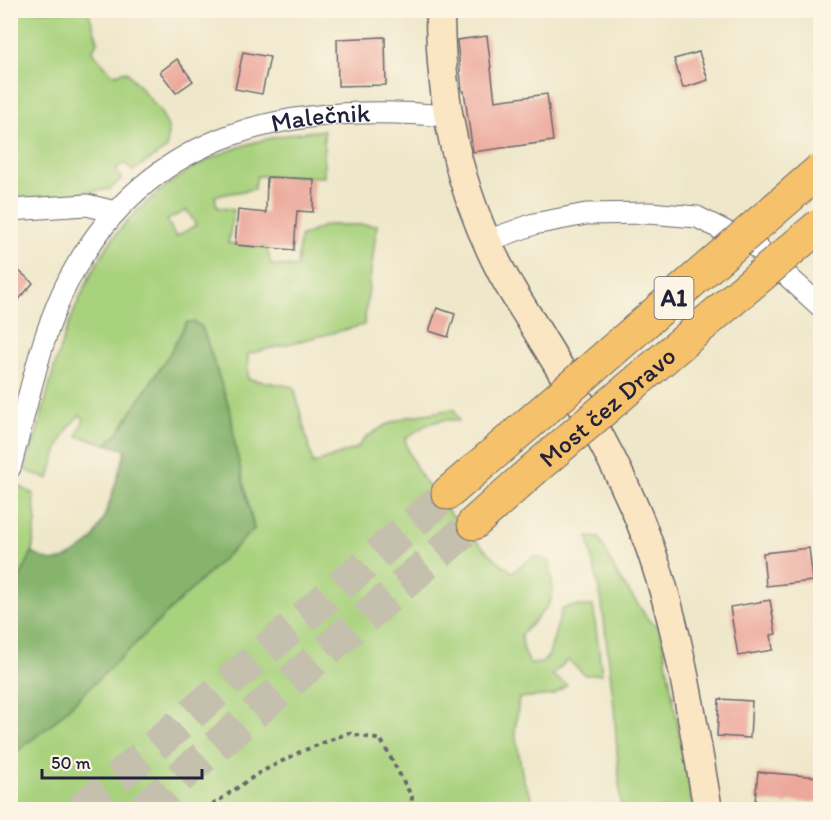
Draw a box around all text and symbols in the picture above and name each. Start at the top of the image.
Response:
street label: Malečnik [268,97,371,139]
road number: A1 [654,277,694,319]
street label: Most čez Dravo [532,339,682,474]
scale bar [42,742,202,780]
text: 50 m [51,752,91,774]

